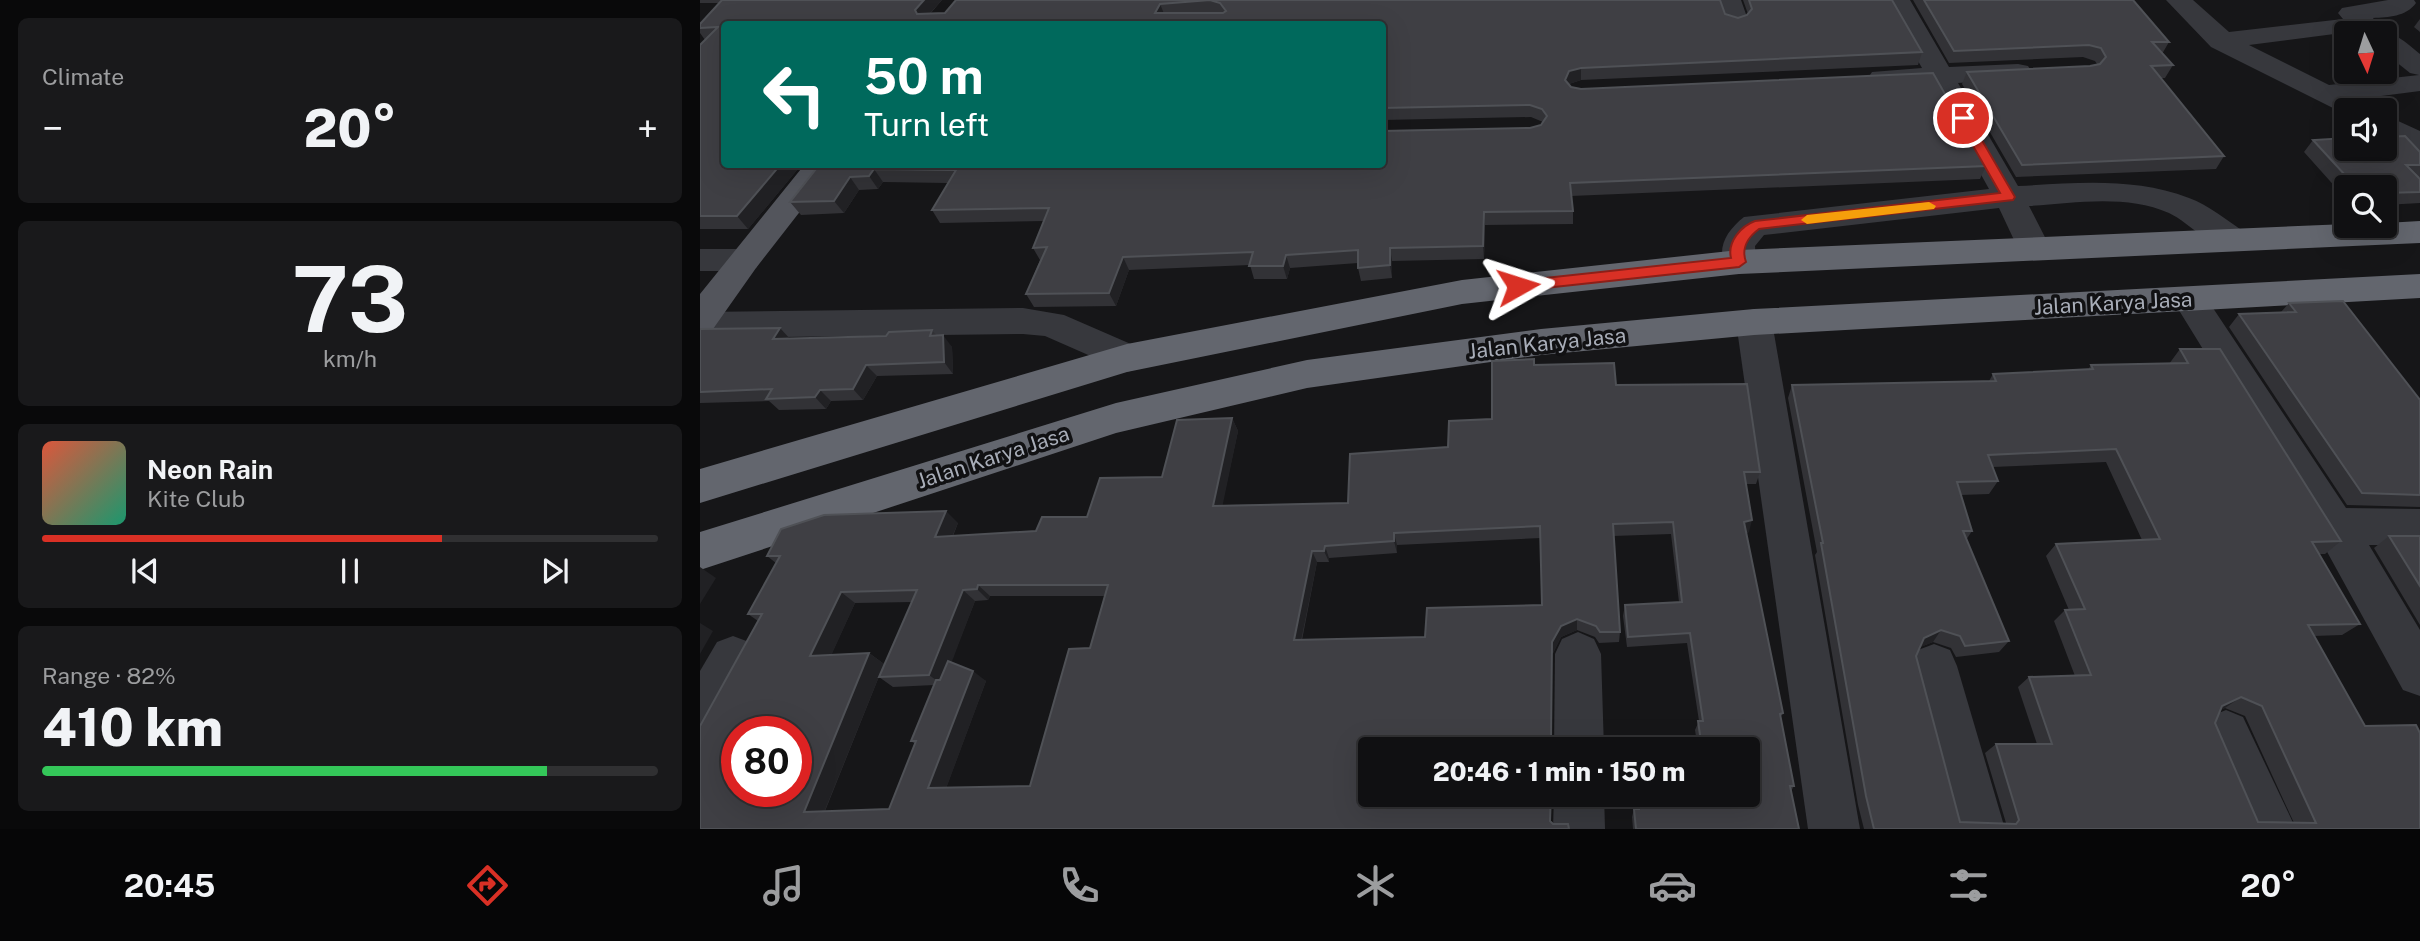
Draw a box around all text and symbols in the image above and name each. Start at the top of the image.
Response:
north arrow [2334,21,2398,84]
map controls [2334,21,2397,238]
text: 50 m [864,47,984,105]
icon: left [749,49,840,140]
text: Climate [42,63,124,90]
pin [1933,88,1993,148]
text: 20° [303,98,397,159]
button: sound [2334,98,2397,161]
icon: arrive [1944,99,1982,137]
text: − [42,106,63,151]
text: + [637,106,658,151]
text: Turn left [864,106,989,143]
button: search [2334,175,2397,238]
text: 73 [292,246,408,352]
position arrow [1481,249,1555,323]
street label: Jalan Karya Jasa [2033,286,2193,320]
street label: Jalan Karya Jasa [1467,322,1627,364]
text: km/h [323,345,377,372]
street label: Jalan Karya Jasa [914,421,1072,493]
text: Neon Rain [147,454,273,485]
text: Kite Club [147,485,245,512]
icon: previous [126,552,164,590]
icon: pause [331,552,369,590]
icon: next [536,552,574,590]
text: Range · 82% [42,662,176,689]
text: 410 km [42,697,223,758]
speed limit sign: 80 [721,716,812,807]
text: 20:46 · 1 min · 150 m [1433,756,1685,787]
icon: directions [463,861,512,910]
icon: music [759,861,808,910]
icon: phone [1055,861,1104,910]
icon: climate [1351,861,1400,910]
icon: car [1648,861,1697,910]
icon: filters [1944,861,1993,910]
text: 20:45 [124,867,215,904]
text: 20° [2240,867,2296,904]

